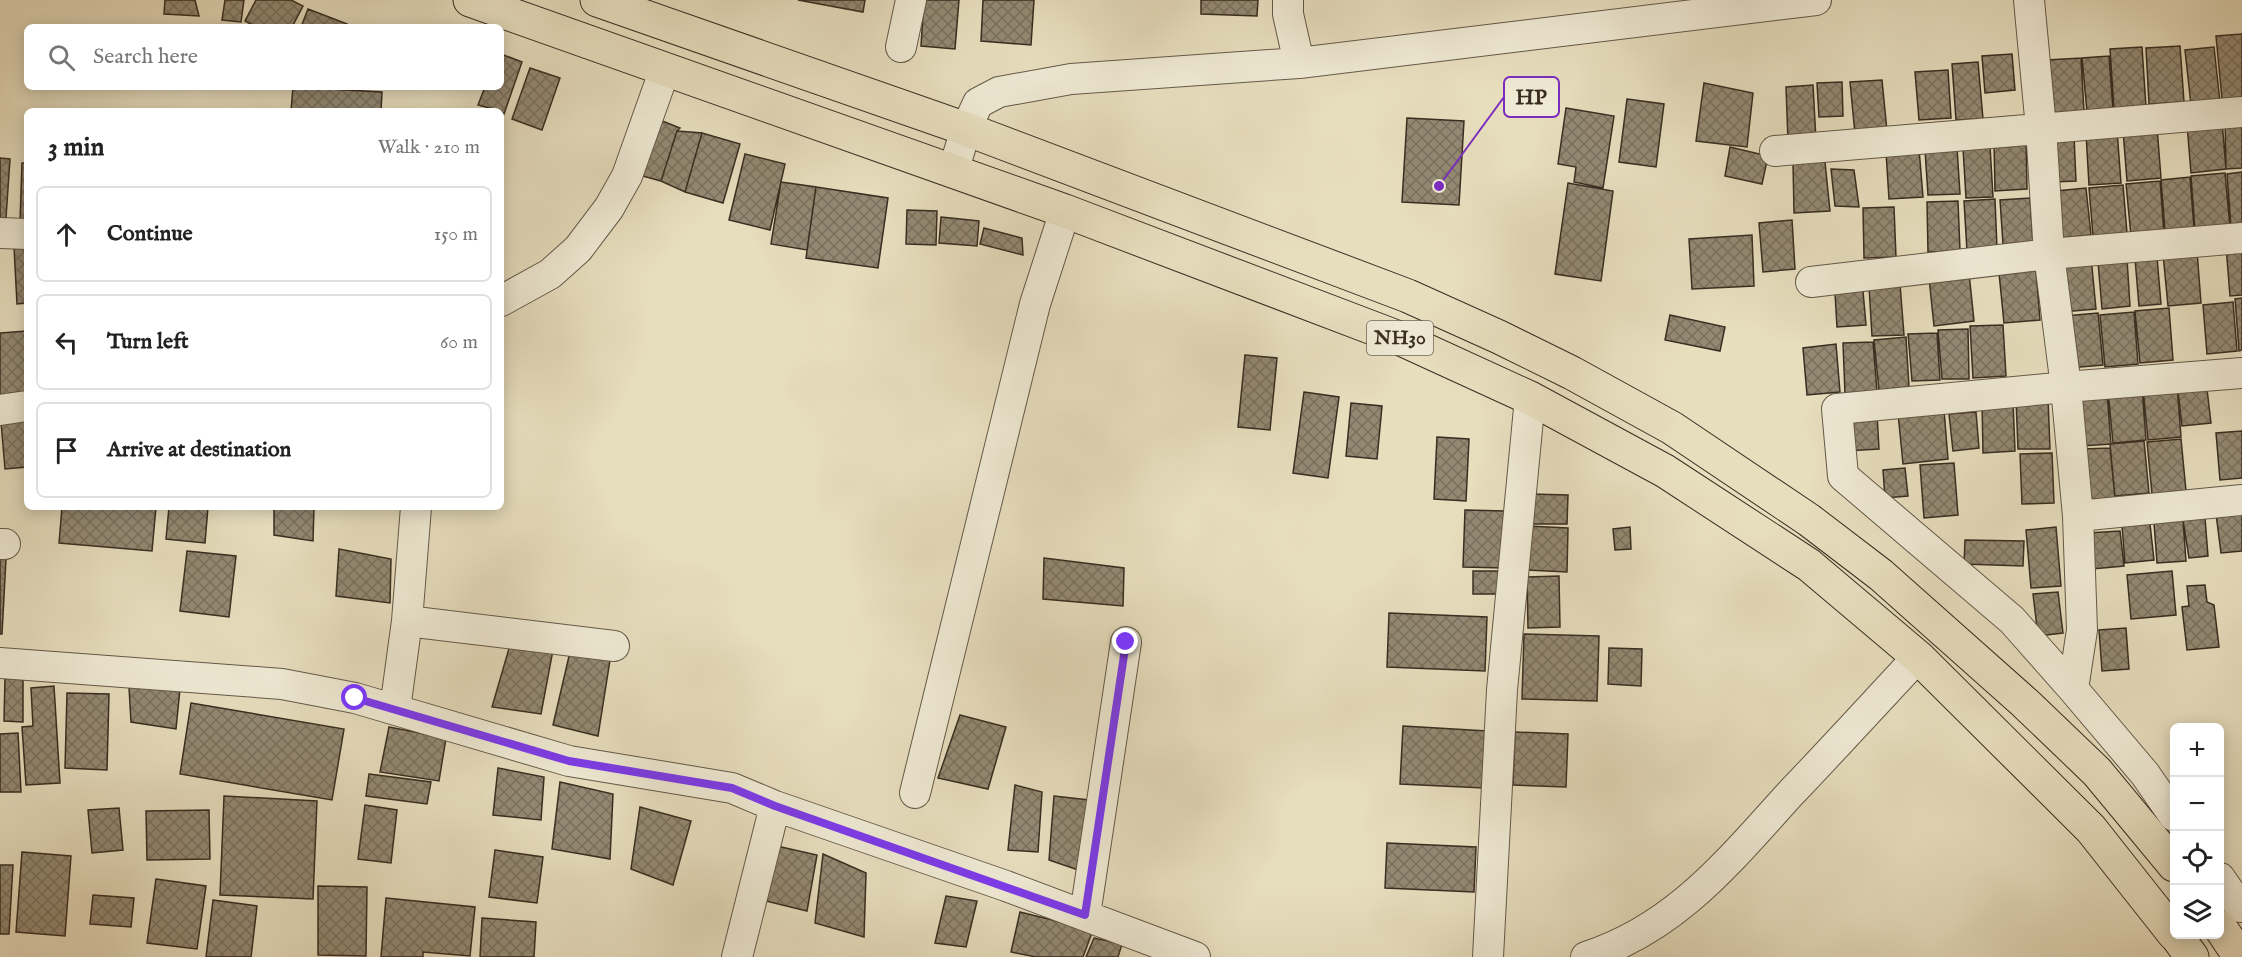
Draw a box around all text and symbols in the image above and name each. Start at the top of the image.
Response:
search box [24,24,504,90]
icon: search [45,41,78,74]
text: Search here [93,43,198,71]
callout: HP [1504,77,1559,117]
text: HP [1515,84,1547,112]
text: 3 min [48,131,104,164]
text: Walk · 210 m [378,135,480,160]
icon: ahead [50,218,83,251]
text: Continue [107,220,193,248]
text: 150 m [434,222,478,247]
road number: NH30 [1367,321,1433,355]
icon: left [50,326,83,359]
text: Turn left [107,328,189,356]
text: 60 m [440,330,478,355]
icon: arrive [50,434,83,467]
text: Arrive at destination [107,436,291,464]
route end [1112,628,1138,654]
route start [341,684,367,710]
map controls [2170,723,2224,939]
button: + [2170,723,2224,777]
button: − [2170,777,2224,831]
button: locate [2170,831,2224,885]
button: layers [2170,885,2224,939]

